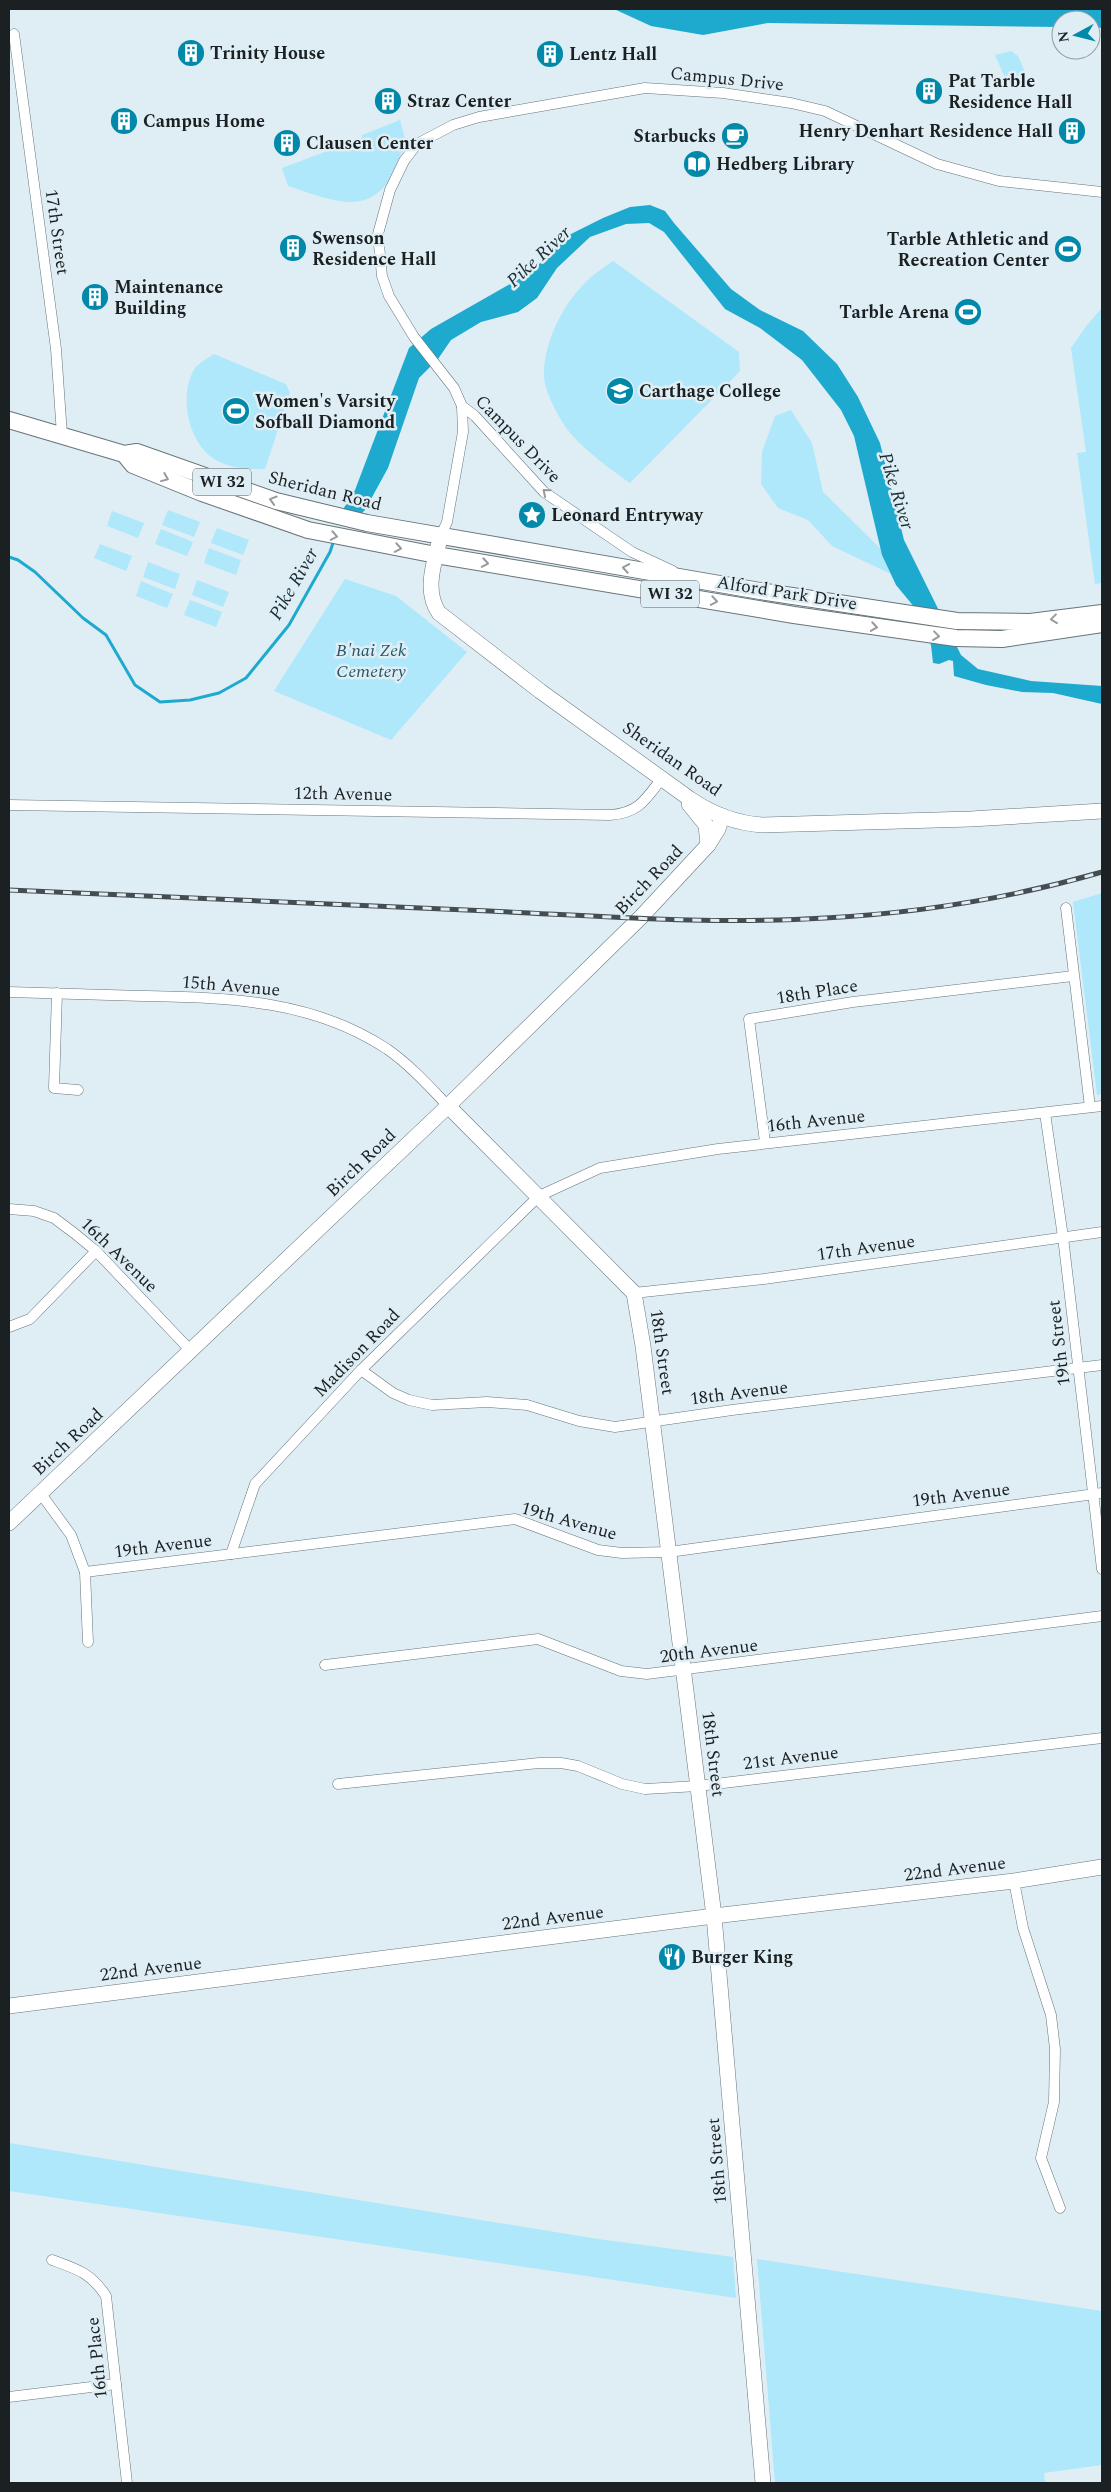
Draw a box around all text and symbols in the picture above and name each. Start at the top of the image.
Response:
north arrow [1051,10,1101,60]
text: N [1052,30,1075,43]
building icon: Trinity House [176,38,206,68]
building icon: Lentz Hall [535,39,565,69]
place label: Trinity House [210,40,325,67]
place label: Lentz Hall [569,41,657,68]
street label: Campus Drive [669,60,785,98]
place label: Pat Tarble Residence Hall [948,68,1072,116]
building icon: Pat Tarble Residence Hall [914,76,944,106]
building icon: Straz Center [373,86,403,116]
place label: Straz Center [407,88,511,115]
building icon: Campus Home [109,106,139,136]
place label: Campus Home [143,108,265,135]
building icon: Henry Denhart Residence Hall [1057,116,1087,146]
place label: Henry Denhart Residence Hall [799,118,1053,145]
cafe icon: Starbucks [720,121,750,151]
place label: Starbucks [634,123,716,150]
building icon: Clausen Center [272,128,302,158]
place label: Clausen Center [306,130,434,157]
library icon: Hedberg Library [682,149,712,179]
place label: Hedberg Library [716,151,855,178]
street label: 17th Street [38,187,76,277]
water label: Pike River [500,219,578,295]
place label: Swenson Residence Hall [312,225,436,273]
place label: Tarble Athletic and Recreation Center [887,226,1050,274]
building icon: Swenson Residence Hall [278,233,308,263]
sports icon: Tarble Athletic and Recreation Center [1053,234,1083,264]
place label: Maintenance Building [114,274,223,322]
building icon: Maintenance Building [80,282,110,312]
sports icon: Tarble Arena [953,297,983,327]
place label: Tarble Arena [839,299,950,326]
school or university icon: Carthage College [605,376,635,406]
place label: Carthage College [639,378,781,405]
place label: Women's Varsity Sofball Diamond [255,388,396,436]
street label: Campus Drive [469,389,567,489]
sports icon: Women's Varsity Sofball Diamond [221,396,251,426]
water label: Pike River [871,449,922,534]
street label: Sheridan Road [265,464,385,518]
road number: WI 32 [193,468,251,496]
one-way arrow [160,472,169,483]
one-way arrow [543,489,552,498]
one-way arrow [269,495,277,505]
place icon: Leonard Entryway [517,500,547,530]
place label: Leonard Entryway [551,502,704,529]
one-way arrow [330,530,338,540]
water label: Pike River [262,542,327,626]
one-way arrow [394,542,403,553]
one-way arrow [481,557,489,568]
one-way arrow [622,563,631,573]
street label: Alford Park Drive [715,569,859,617]
road number: WI 32 [641,580,699,608]
one-way arrow [709,596,718,606]
one-way arrow [1050,613,1058,624]
one-way arrow [870,622,879,632]
one-way arrow [932,630,940,641]
park label: B'nai Zek Cemetery [336,637,407,685]
street label: Sheridan Road [617,715,727,803]
street label: 12th Avenue [293,780,393,808]
street label: Birch Road [608,839,690,921]
street label: 15th Avenue [181,968,281,1004]
street label: 18th Place [774,972,860,1012]
street label: 16th Avenue [765,1102,867,1140]
street label: Birch Road [320,1122,402,1204]
street label: 16th Avenue [74,1211,164,1299]
street label: 17th Avenue [815,1228,917,1268]
street label: 19th Street [1040,1298,1078,1388]
street label: Madison Road [307,1302,407,1404]
street label: 18th Street [643,1307,681,1397]
street label: 18th Avenue [688,1374,790,1412]
street label: Birch Road [26,1402,110,1482]
street label: 19th Avenue [910,1476,1012,1514]
street label: 19th Avenue [518,1494,620,1548]
street label: 19th Avenue [112,1527,214,1565]
street label: 20th Avenue [658,1632,760,1670]
street label: 18th Street [694,1709,732,1799]
street label: 21st Avenue [742,1739,840,1777]
street label: 22nd Avenue [903,1849,1007,1889]
street label: 22nd Avenue [501,1898,605,1938]
restaurant icon: Burger King [657,1942,687,1972]
place label: Burger King [691,1944,793,1971]
street label: 22nd Avenue [99,1949,203,1989]
street label: 18th Street [700,2117,734,2205]
street label: 16th Place [79,2316,115,2400]

